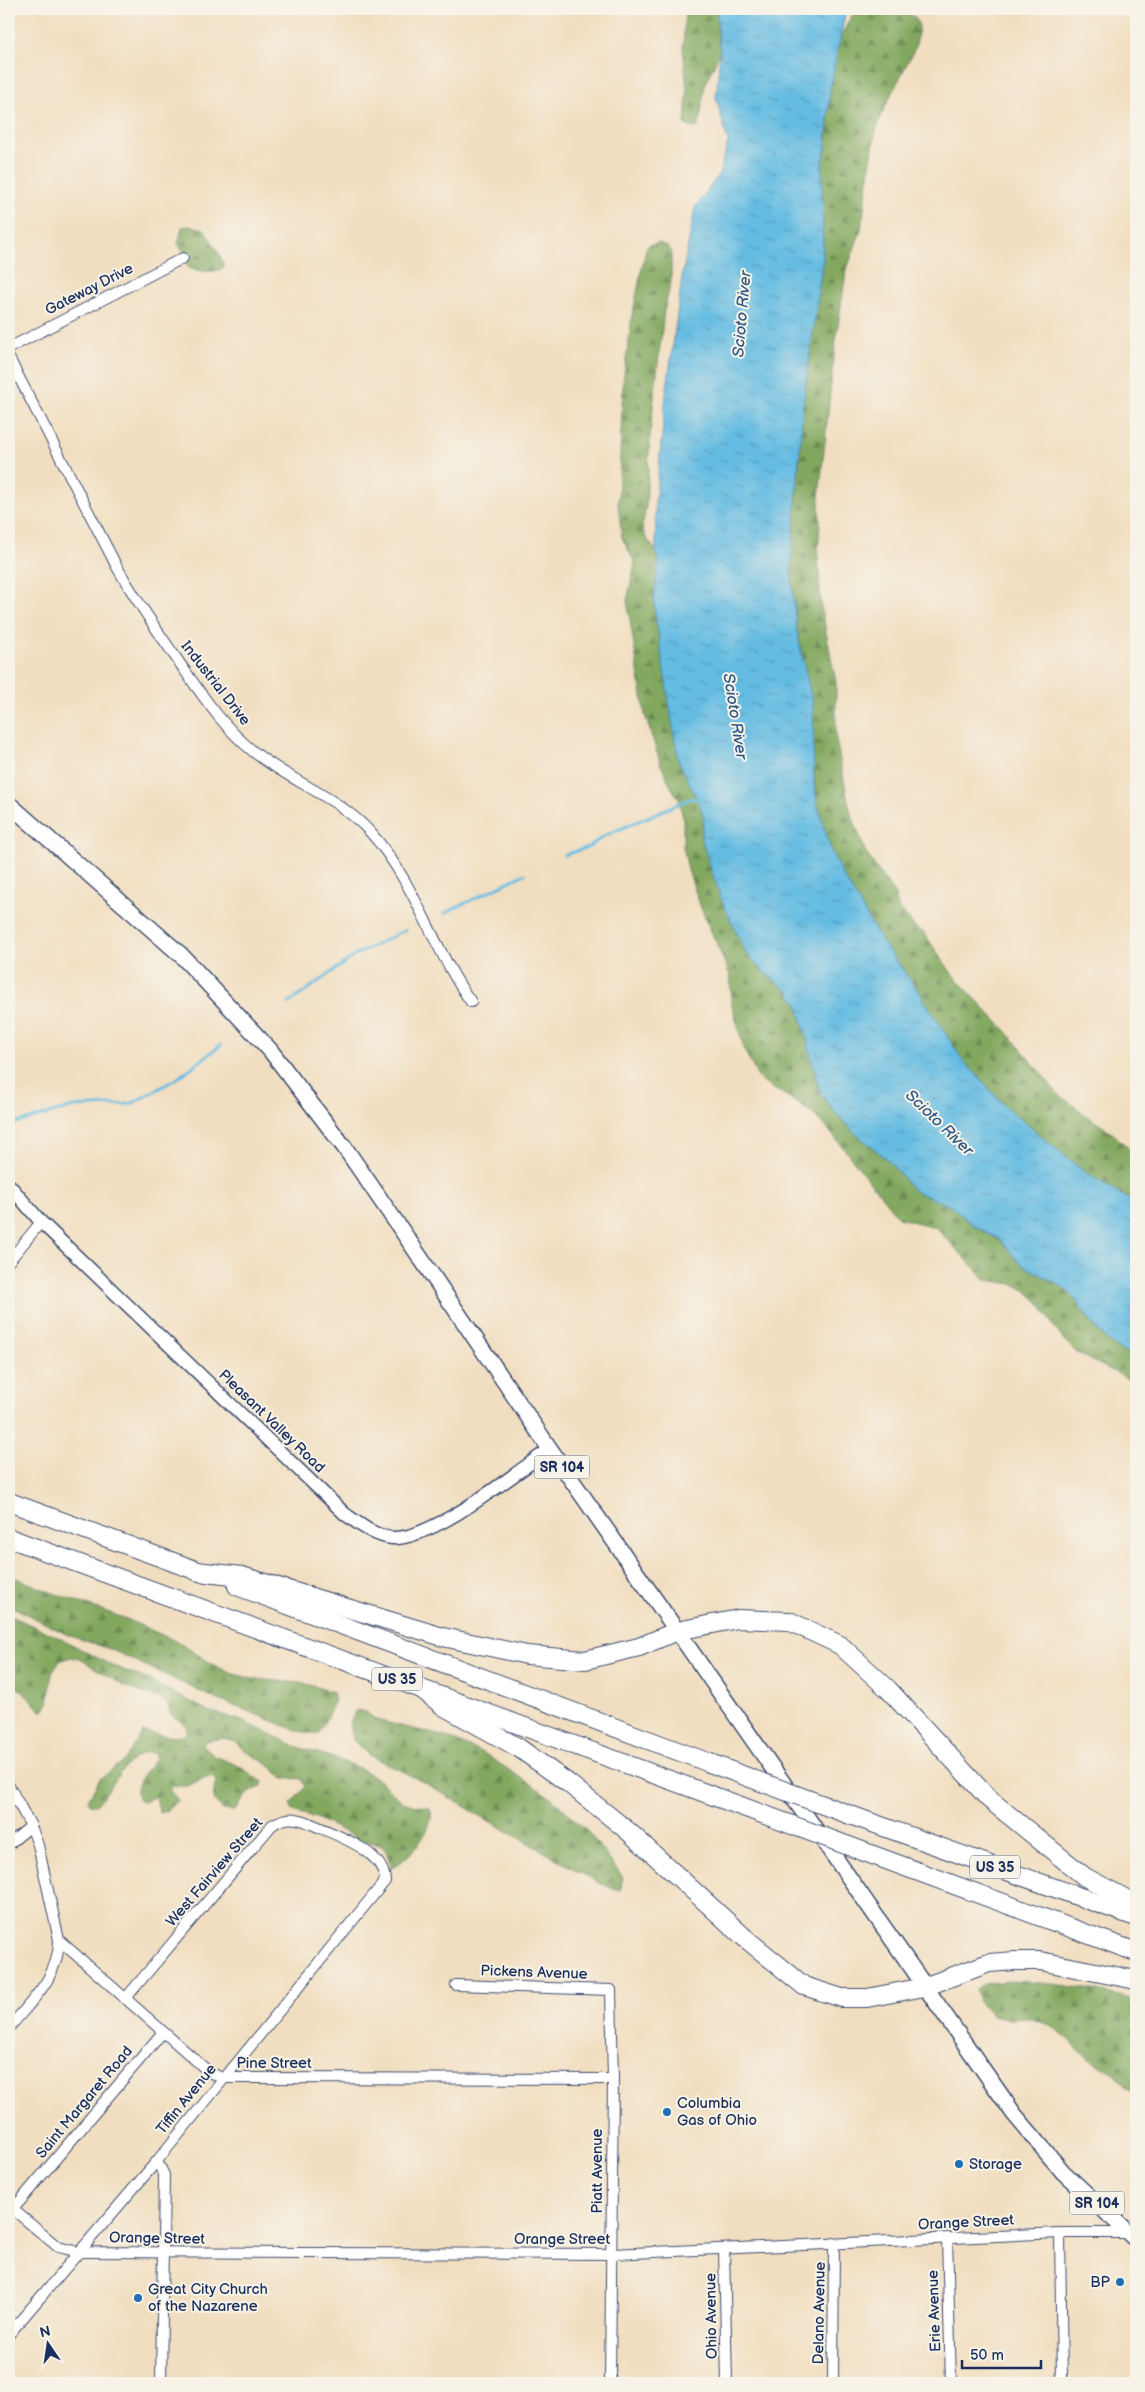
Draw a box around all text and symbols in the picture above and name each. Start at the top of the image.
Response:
street label: Gateway Drive [42,259,137,320]
water label: Scioto River [729,269,756,358]
street label: Industrial Drive [177,637,255,729]
water label: Scioto River [718,672,751,762]
water label: Scioto River [901,1086,978,1161]
street label: Pleasant Valley Road [214,1366,329,1477]
road number: SR 104 [534,1455,590,1478]
road number: US 35 [372,1668,422,1690]
street label: West Fairview Street [162,1814,267,1931]
road number: US 35 [970,1855,1020,1878]
street label: Pickens Avenue [480,1961,588,1984]
street label: Saint Margaret Road [32,2042,137,2162]
street label: Pine Street [236,2054,312,2073]
street label: Tiffin Avenue [152,2060,221,2139]
place label: Columbia Gas of Ohio [677,2094,757,2130]
marker: Columbia Gas of Ohio [661,2106,673,2118]
street label: Piatt Avenue [588,2128,607,2214]
place label: Storage [969,2155,1022,2174]
marker: Storage [953,2158,965,2170]
road number: SR 104 [1070,2192,1124,2214]
street label: Orange Street [918,2210,1015,2234]
street label: Orange Street [109,2228,206,2249]
street label: Orange Street [514,2230,610,2249]
street label: Delano Avenue [809,2261,830,2365]
street label: Erie Avenue [924,2270,945,2352]
street label: Ohio Avenue [701,2273,722,2359]
place label: BP [1090,2273,1111,2292]
marker: BP [1114,2276,1126,2288]
place label: Great City Church of the Nazarene [148,2280,268,2316]
marker: Great City Church of the Nazarene [132,2292,144,2304]
north arrow [22,2320,72,2370]
text: N [38,2322,52,2341]
scale bar [962,2337,1041,2369]
text: 50 m [970,2346,1004,2365]

